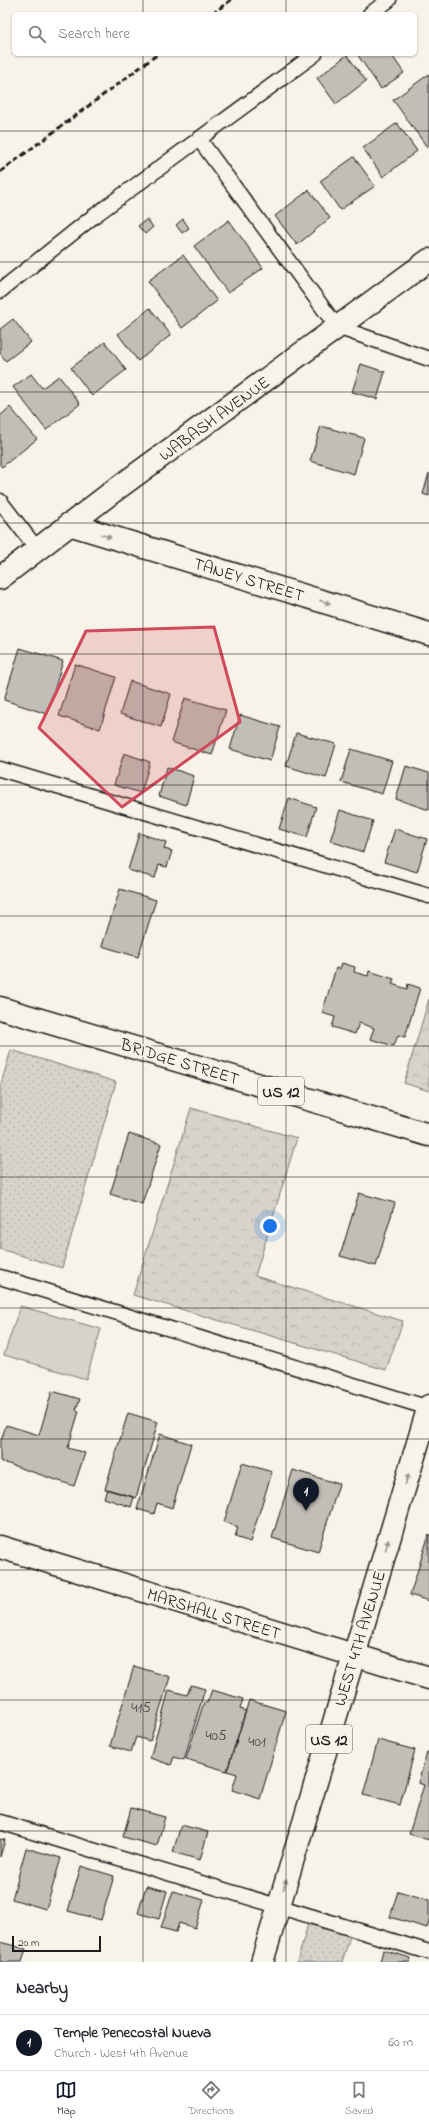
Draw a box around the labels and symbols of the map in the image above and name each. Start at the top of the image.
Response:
street label: WABASH AVENUE [154,370,276,468]
one-way arrow [101,533,113,539]
street label: TANEY STREET [190,552,307,609]
one-way arrow [319,599,331,605]
street label: BRIDGE STREET [116,1032,242,1092]
road number: US 12 [258,1077,304,1105]
your location [260,1216,280,1236]
one-way arrow [404,1472,410,1484]
pin: 1 [293,1478,319,1511]
one-way arrow [384,1539,390,1551]
street label: WEST 4TH AVENUE [328,1568,393,1709]
street label: MARSHALL STREET [144,1582,284,1647]
house number: 415 [131,1697,151,1719]
house number: 405 [205,1725,227,1747]
road number: US 12 [306,1725,352,1753]
house number: 401 [248,1731,266,1753]
one-way arrow [282,1878,288,1890]
scale bar [12,1934,101,1953]

